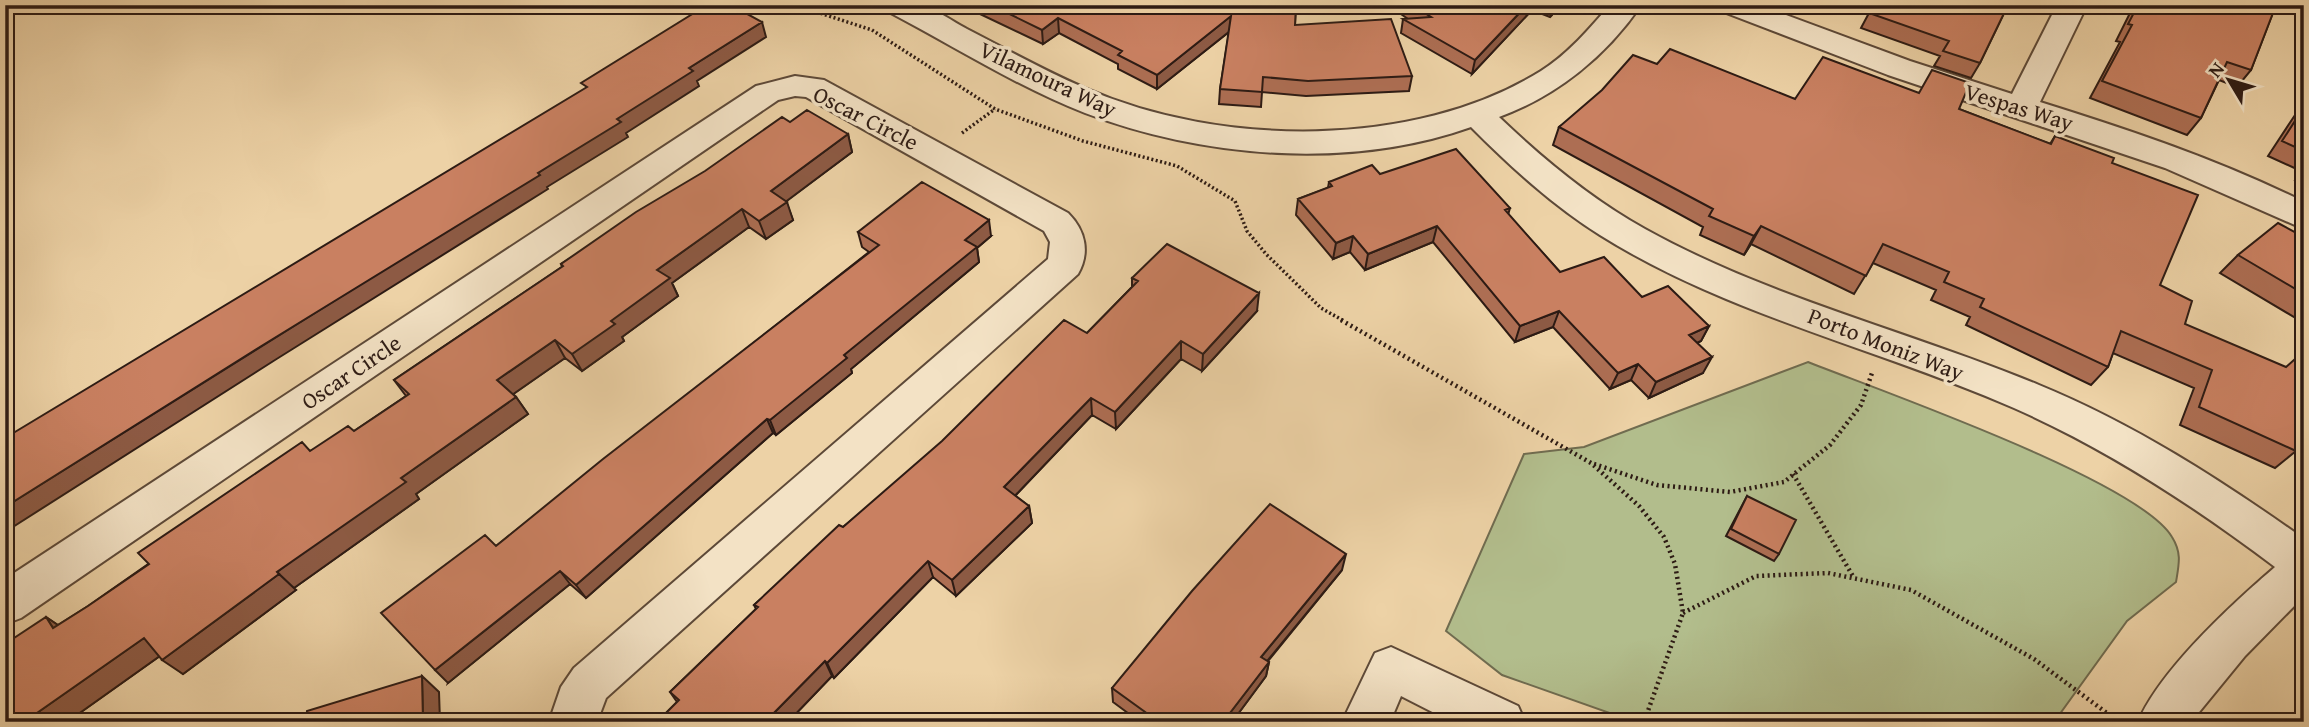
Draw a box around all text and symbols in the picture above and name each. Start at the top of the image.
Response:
street label: Vilamoura Way [974,32,1123,125]
north arrow [2194,46,2264,116]
text: N [2201,56,2231,83]
street label: Vespas Way [1961,74,2078,139]
street label: Oscar Circle [808,77,924,158]
street label: Porto Moniz Way [1803,299,1969,389]
street label: Oscar Circle [294,326,407,417]

